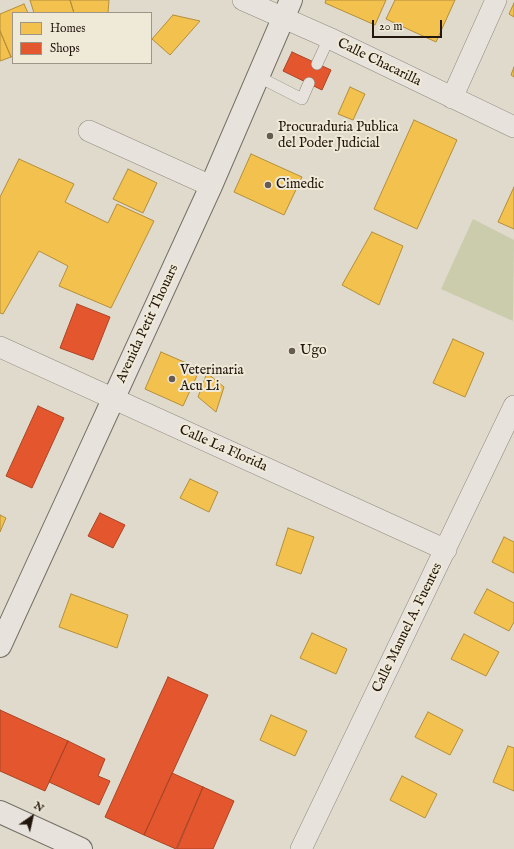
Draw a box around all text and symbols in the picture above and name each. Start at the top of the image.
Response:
legend [12,12,152,64]
scale bar [374,12,444,38]
text: 20 m [379,19,402,34]
text: Homes [50,21,86,36]
street label: Calle Chacarilla [334,35,424,91]
text: Shops [50,41,80,56]
place label: Procuraduria Publica del Poder Judicial [278,120,398,152]
marker: Procuraduria Publica del Poder Judicial [265,131,275,141]
place label: Cimedic [276,177,324,193]
marker: Cimedic [263,180,273,190]
street label: Avenida Petit Thouars [113,262,183,386]
place label: Ugo [300,343,327,359]
marker: Ugo [287,346,297,356]
place label: Veterinaria Acu Li [180,363,243,396]
marker: Veterinaria Acu Li [167,374,177,384]
street label: Calle La Florida [176,422,270,476]
street label: Calle Manuel A. Fuentes [369,560,447,696]
north arrow [12,797,52,837]
text: N [31,799,47,816]

